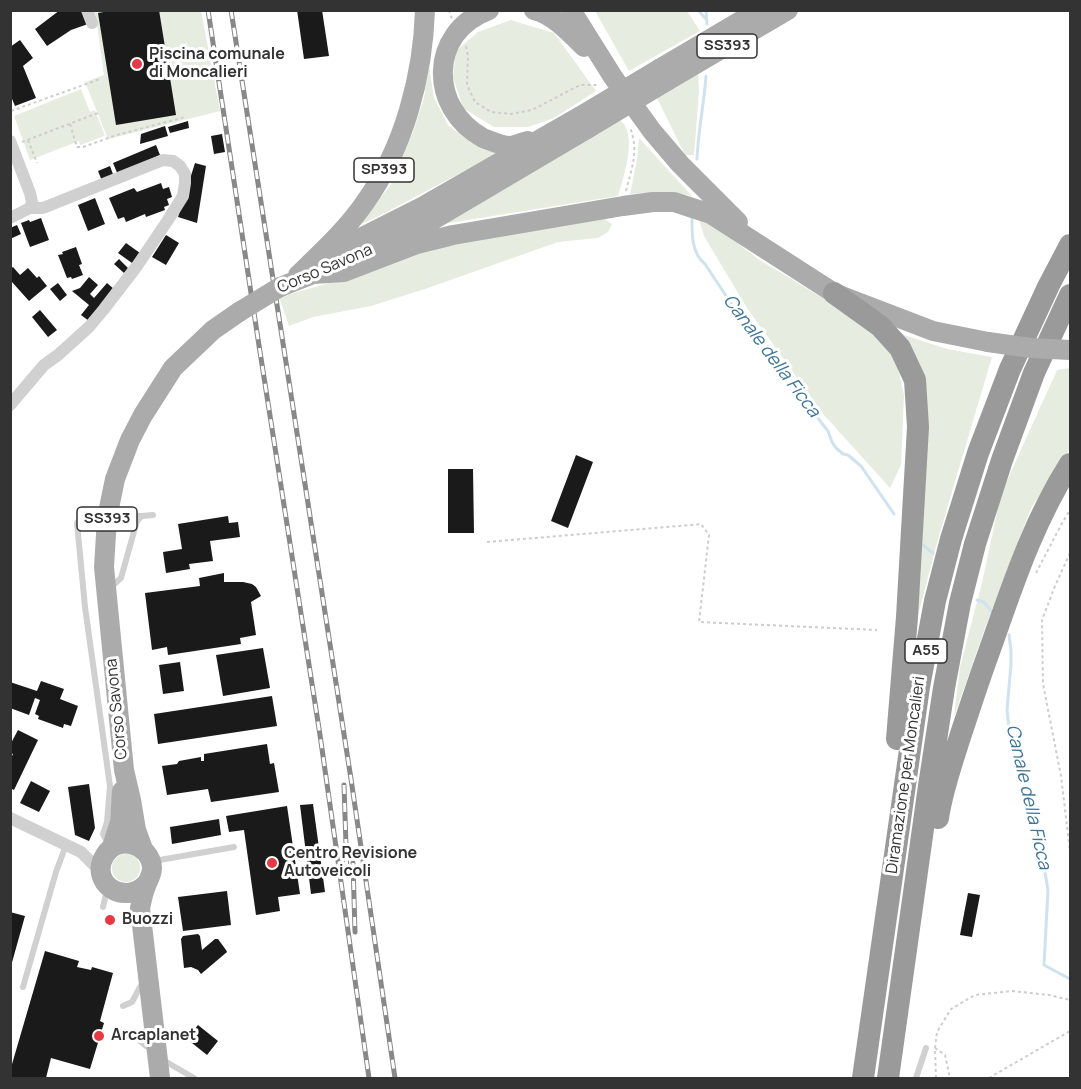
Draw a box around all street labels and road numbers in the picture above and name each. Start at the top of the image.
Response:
road number: SS393 [697,34,757,58]
road number: SP393 [354,158,414,182]
street label: Corso Savona [275,240,375,298]
road number: SS393 [77,507,137,531]
road number: A55 [905,639,947,663]
street label: Corso Savona [102,658,132,760]
street label: Diramazione per Moncalieri [883,675,929,875]

